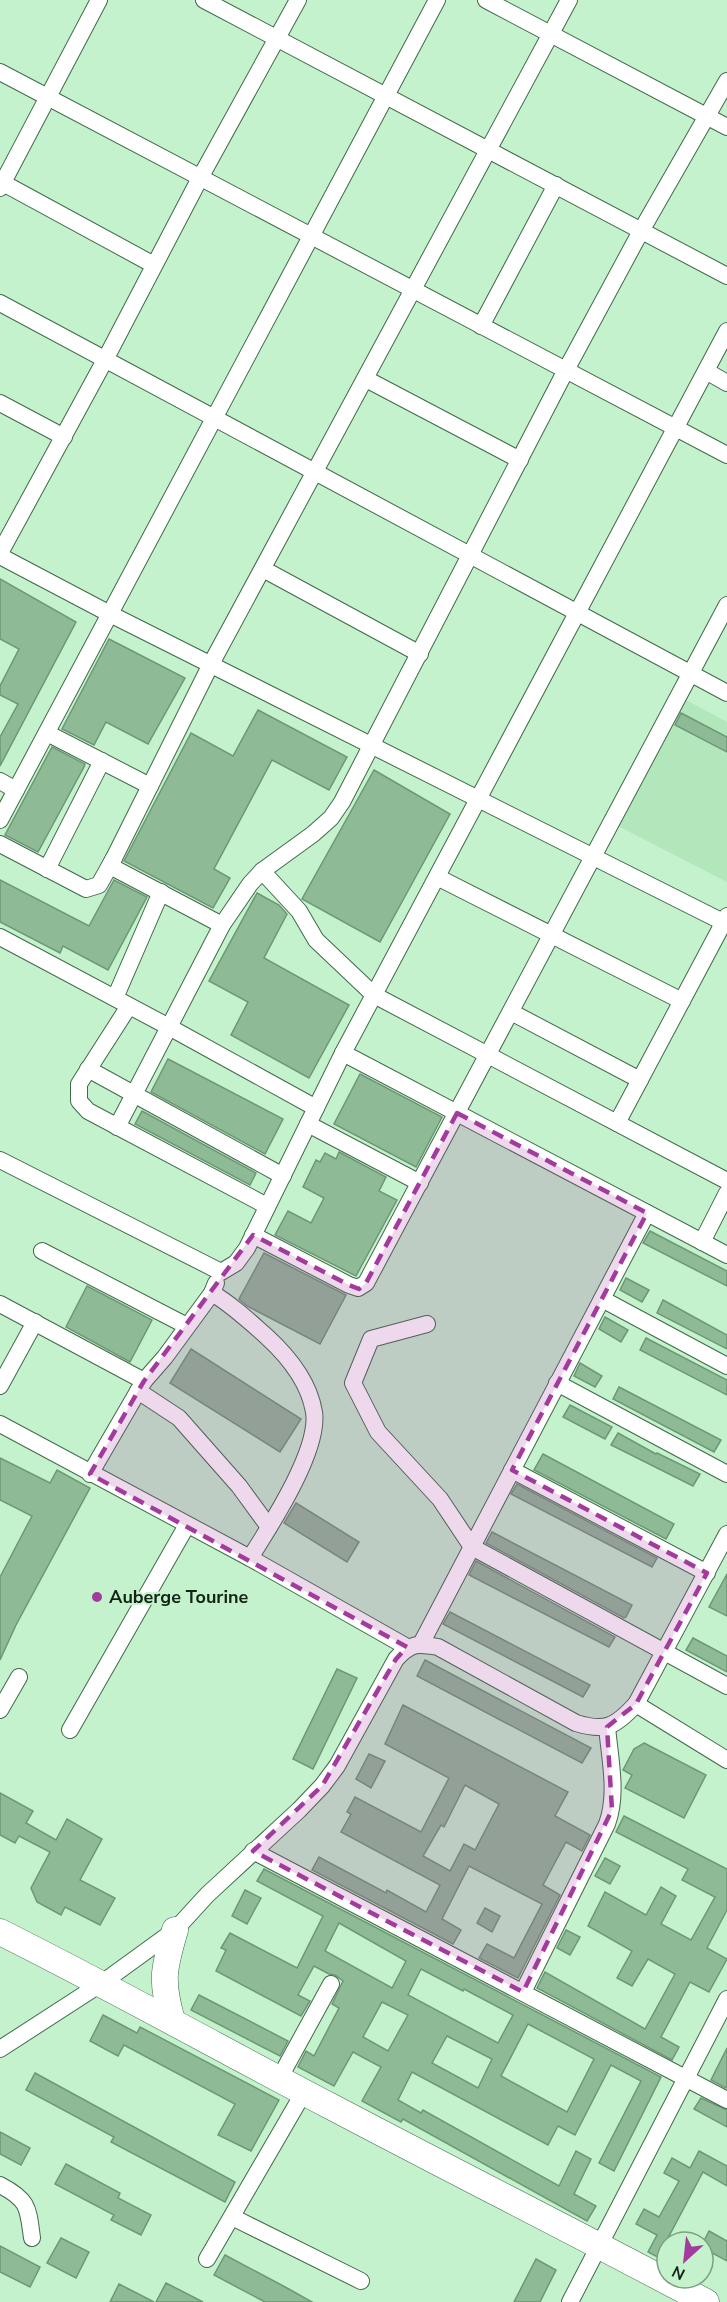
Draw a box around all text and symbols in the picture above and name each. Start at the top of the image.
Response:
place label: Auberge Tourine [109,1585,249,1609]
marker: Auberge Tourine [90,1590,104,1604]
north arrow [655,2230,715,2290]
text: N [668,2260,689,2285]

